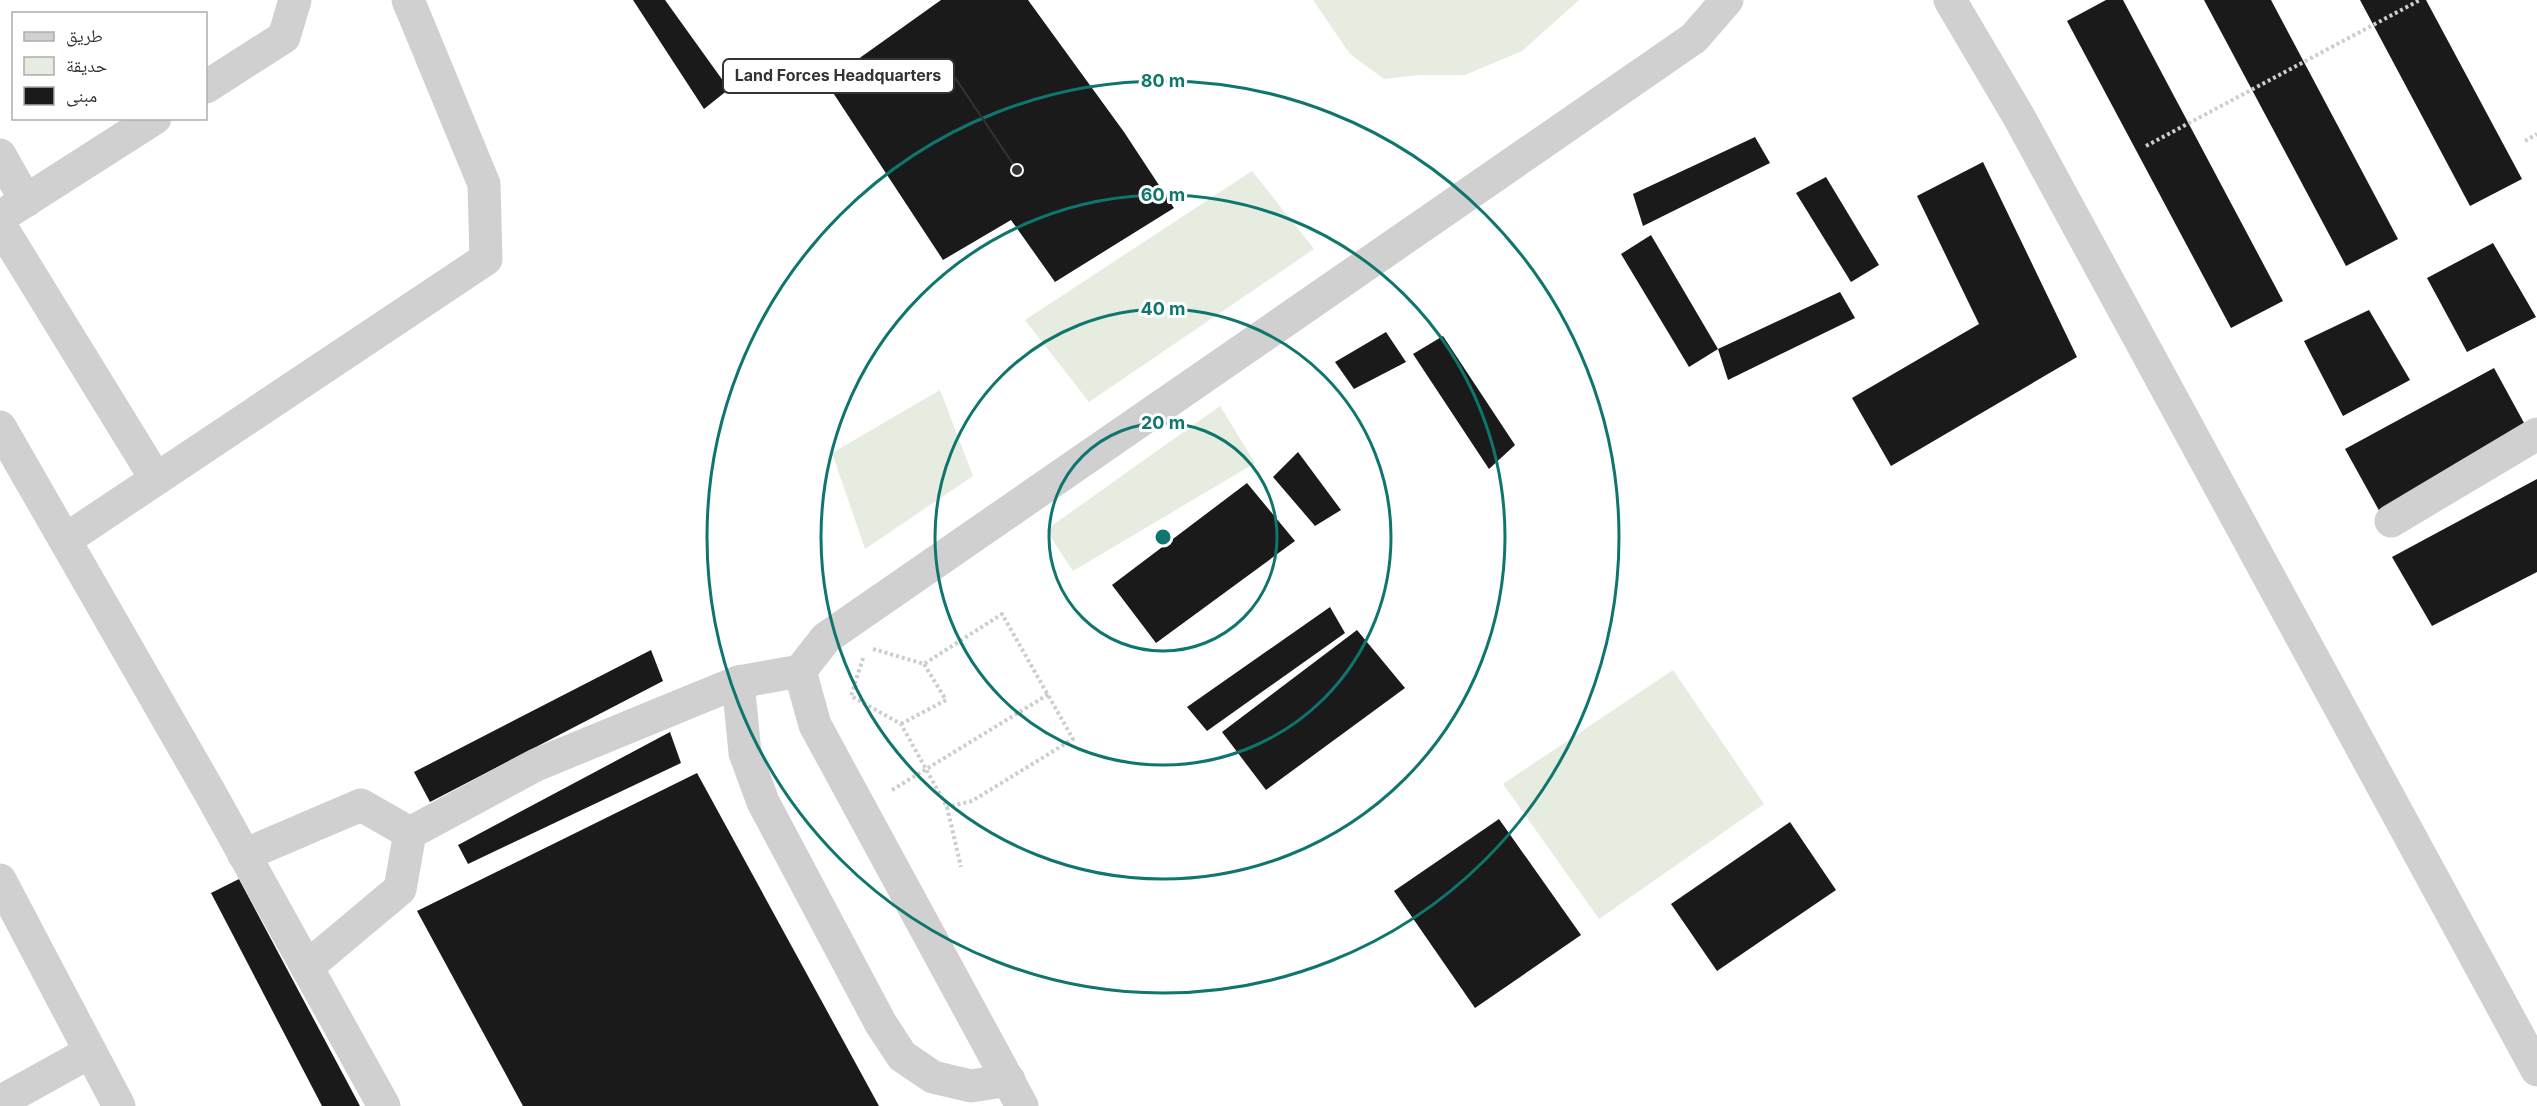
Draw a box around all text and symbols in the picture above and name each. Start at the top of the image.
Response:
legend [12,12,207,120]
text: طريق [66,25,103,47]
text: حديقة [66,55,107,76]
callout: Land Forces Headquarters [723,59,954,93]
text: Land Forces Headquarters [735,65,941,85]
text: 80 m [1141,70,1185,91]
text: مبنى [66,85,97,107]
text: 60 m [1141,184,1185,205]
text: 40 m [1141,298,1186,319]
text: 20 m [1141,412,1185,433]
centre of rings [1153,527,1173,547]

